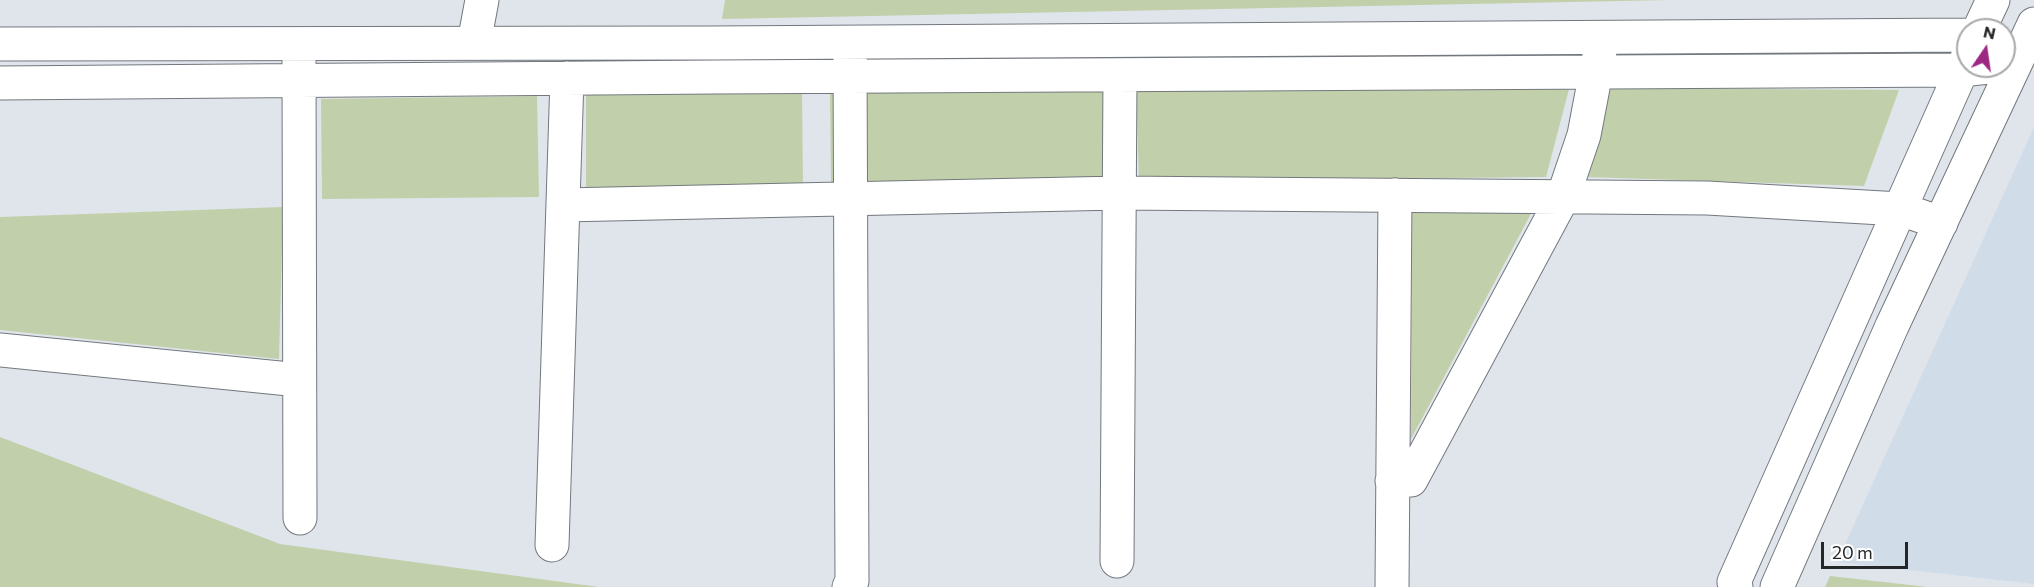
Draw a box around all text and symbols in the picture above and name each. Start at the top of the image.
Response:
north arrow [1956,18,2016,78]
text: N [1982,21,1998,43]
scale bar [1824,530,1911,568]
text: 20 m [1832,541,1873,563]

